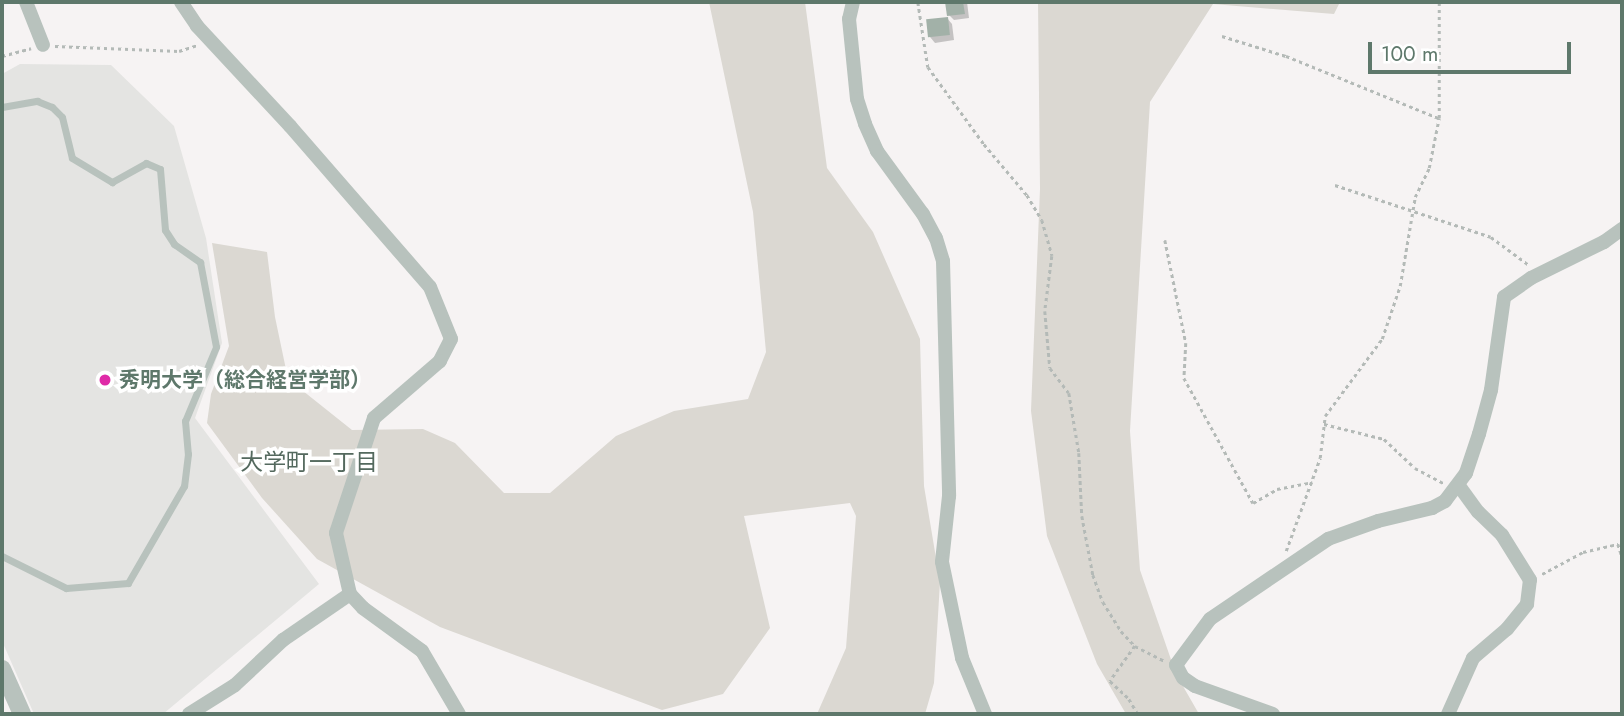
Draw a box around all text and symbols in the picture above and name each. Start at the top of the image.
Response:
scale bar [1372,28,1575,72]
text: 100 m [1381,39,1438,69]
place label: 秀明大学（総合経営学部） [119,367,371,393]
marker: 秀明大学（総合経営学部） [97,372,113,388]
district label: 大学町一丁目 [240,448,378,476]

